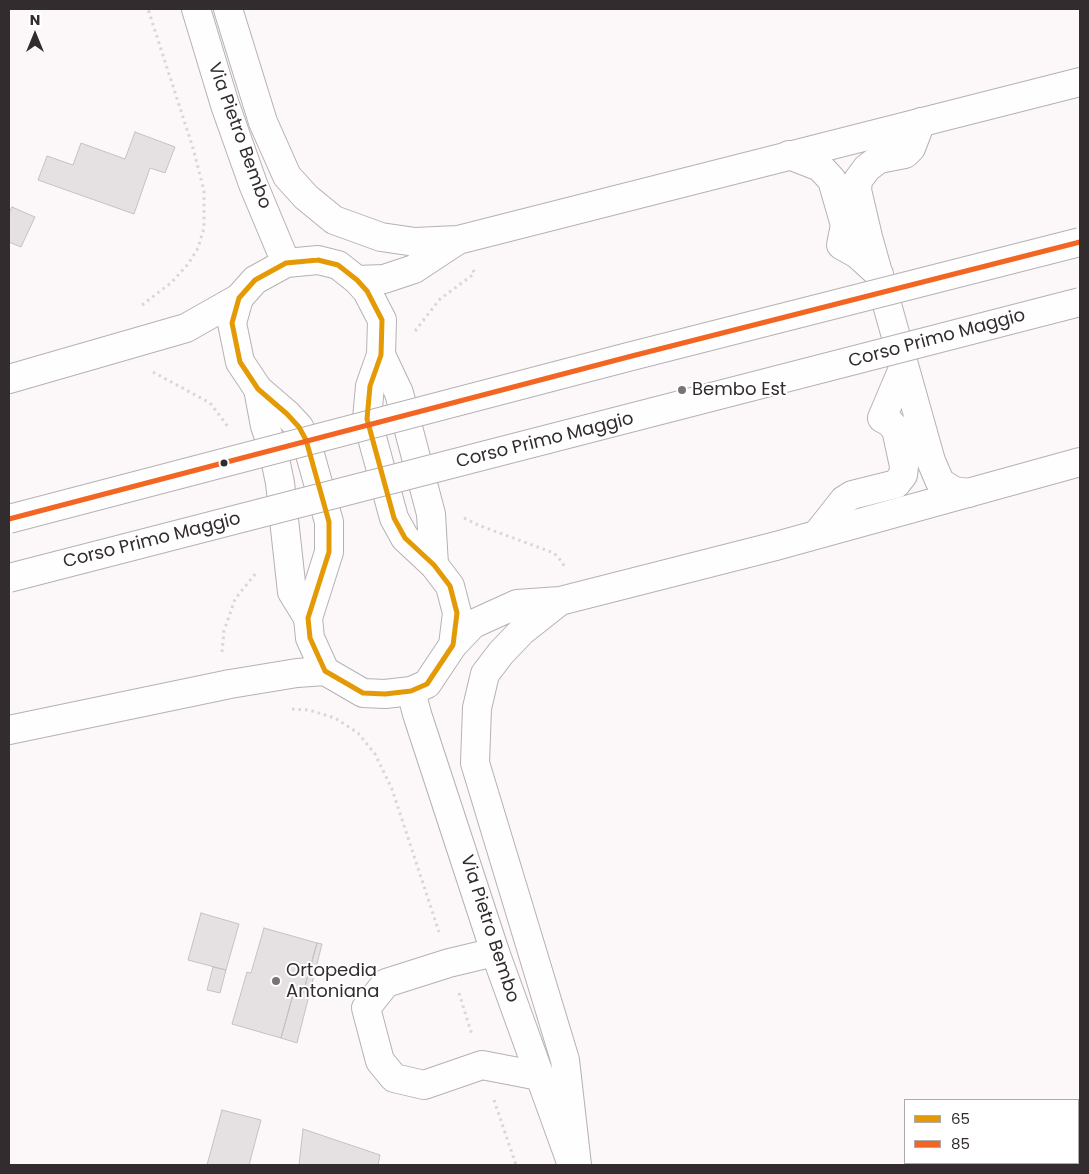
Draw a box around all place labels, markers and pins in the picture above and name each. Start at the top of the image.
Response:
place label: Bembo Est [692,379,786,401]
marker: Bembo Est [676,384,688,396]
unlabelled marker [219,458,229,468]
place label: Ortopedia Antoniana [286,960,380,1002]
marker: Ortopedia Antoniana [270,975,282,987]

